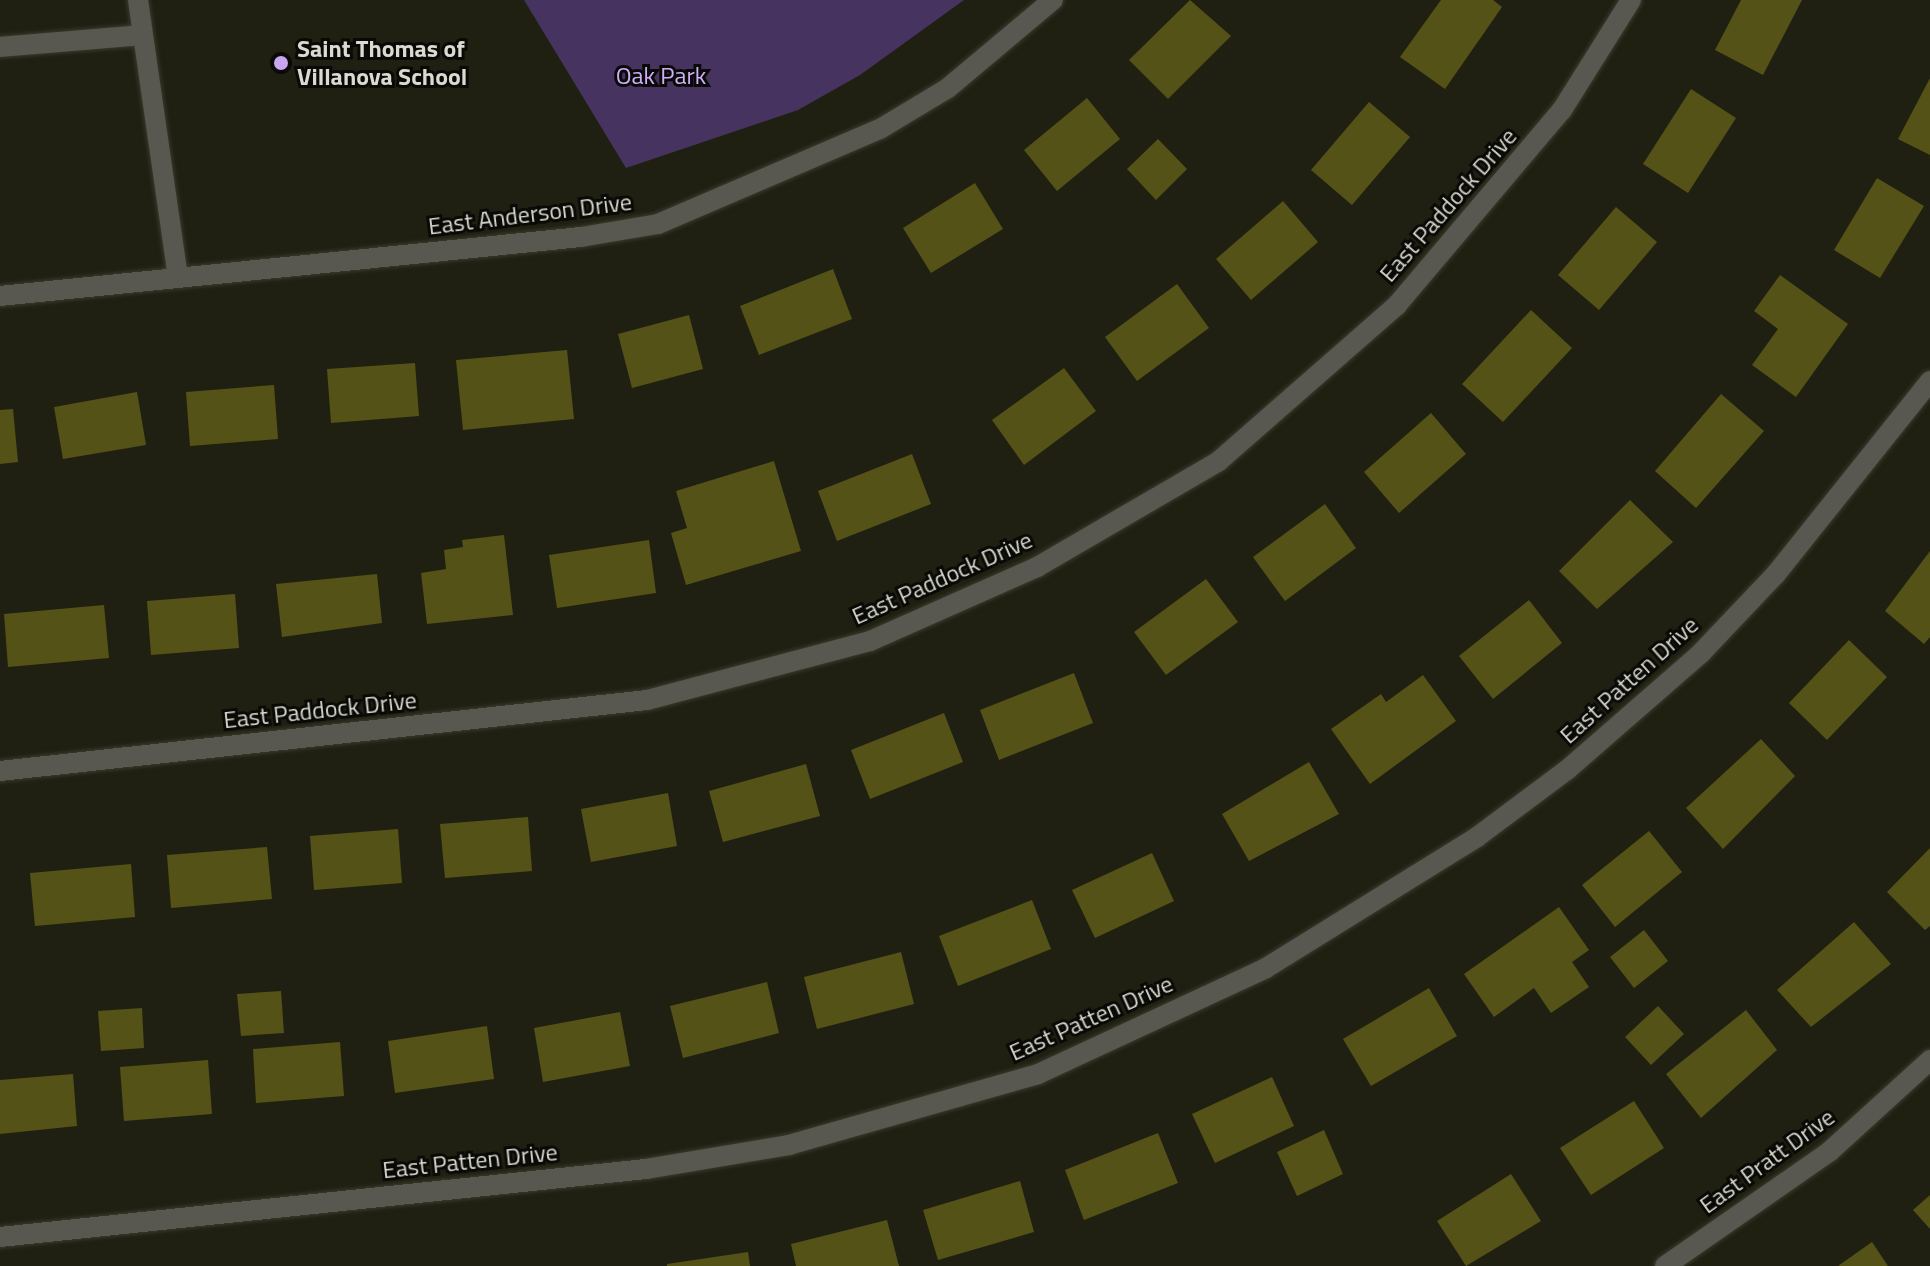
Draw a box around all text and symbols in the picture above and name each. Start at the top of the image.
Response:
place label: Saint Thomas of Villanova School [297,35,467,91]
marker: Saint Thomas of Villanova School [272,54,290,72]
park label: Oak Park [616,62,706,90]
street label: East Paddock Drive [1373,122,1523,288]
street label: East Anderson Drive [427,187,633,241]
street label: East Paddock Drive [847,525,1037,631]
street label: East Patten Drive [1554,610,1704,750]
street label: East Paddock Drive [222,686,418,734]
street label: East Patten Drive [1005,969,1177,1067]
street label: East Pratt Drive [1694,1103,1840,1219]
street label: East Patten Drive [381,1137,559,1185]

